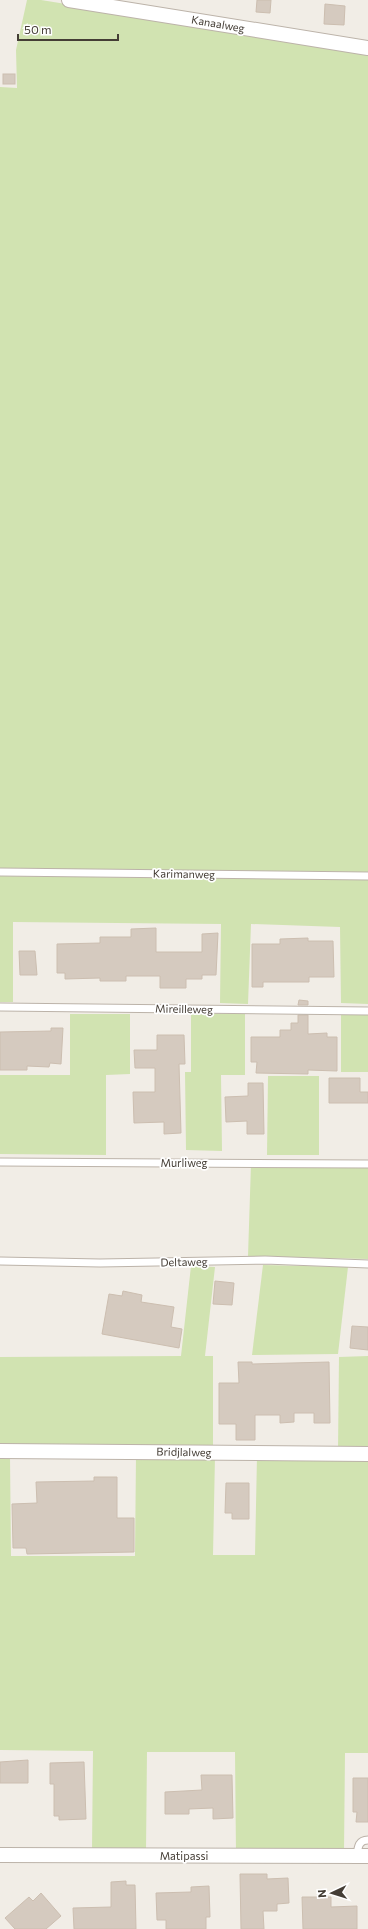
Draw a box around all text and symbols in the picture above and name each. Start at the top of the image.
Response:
street label: Kanaalweg [190,12,246,35]
scale bar [18,16,118,42]
text: 50 m [24,22,52,36]
street label: Karimanweg [153,866,215,881]
street label: Mireilleweg [155,1001,213,1016]
street label: Murliweg [160,1156,208,1169]
street label: Deltaweg [160,1255,208,1268]
street label: Bridjlalweg [156,1445,212,1458]
street label: Matipassi [160,1849,208,1862]
north arrow [312,1873,352,1913]
text: N [315,1889,328,1898]

